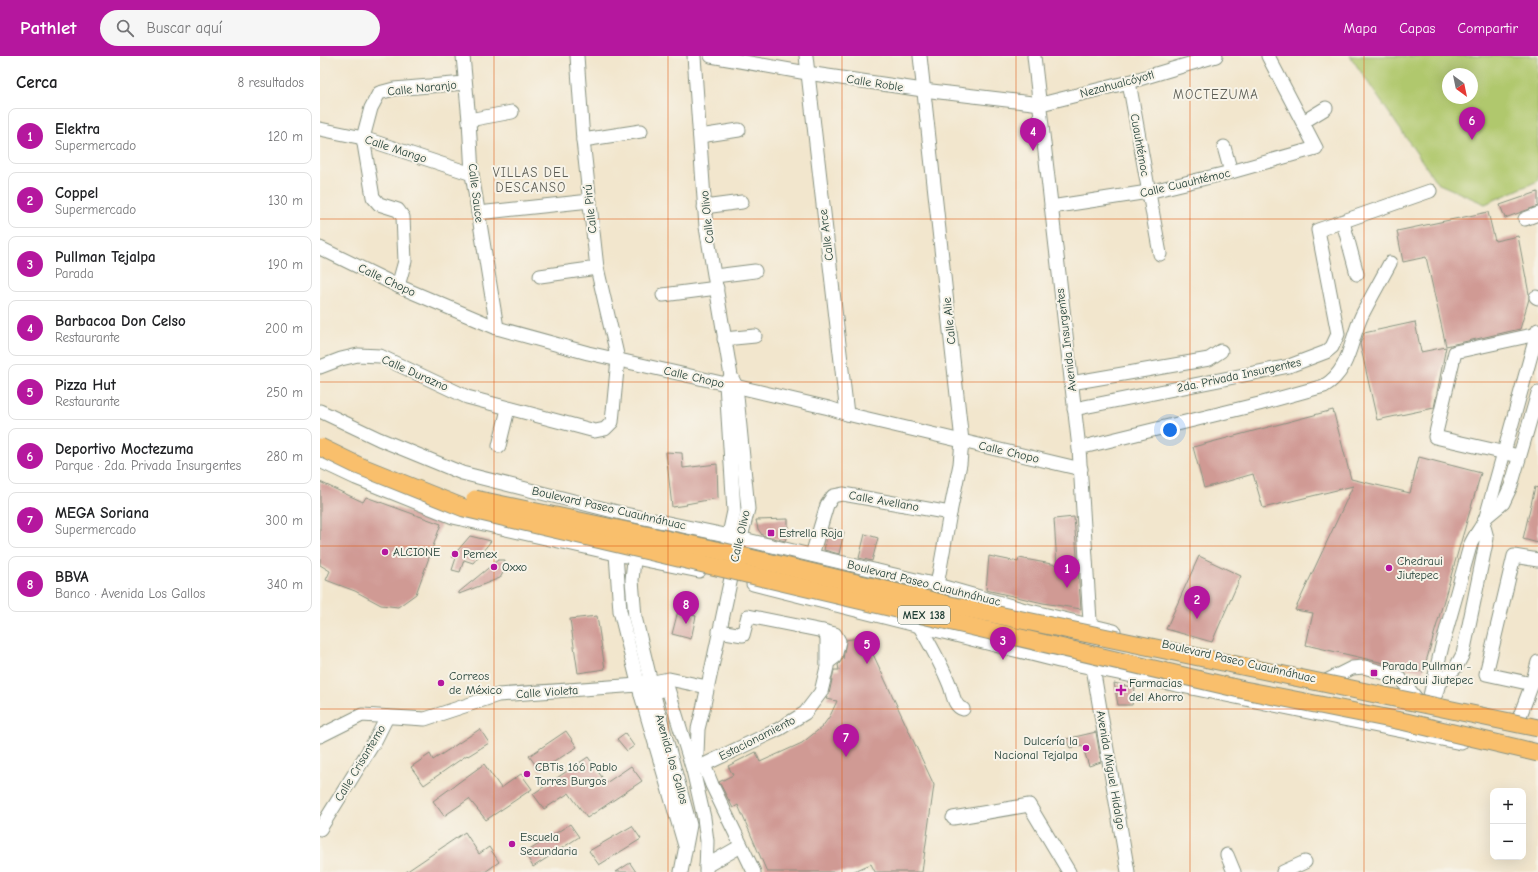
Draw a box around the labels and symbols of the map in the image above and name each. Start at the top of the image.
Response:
street label: Nezahualcóyotl [1078,67,1156,101]
north arrow [1442,68,1478,104]
street label: Calle Roble [846,72,904,94]
street label: Calle Naranjo [387,77,457,99]
district label: MOCTEZUMA [1173,87,1259,102]
pin: 6 [1459,107,1485,140]
street label: Cuauhtémoc [1128,113,1152,178]
pin: 4 [1020,118,1046,151]
street label: Calle Mango [363,132,429,166]
street label: Calle Sauce [465,163,487,223]
district label: VILLAS DEL DESCANSO [493,165,569,195]
street label: Calle Cuauhtémoc [1138,166,1232,200]
street label: Calle Pirú [580,184,600,234]
street label: Calle Olivo [697,190,717,244]
street label: Calle Arce [816,208,836,262]
street label: Calle Chopo [356,261,418,299]
street label: Avenida Insurgentes [1053,288,1079,392]
street label: Calle Alie [940,297,958,345]
street label: Calle Durazno [380,352,450,394]
street label: 2da. Privada Insurgentes [1176,355,1302,395]
street label: Calle Chopo [662,363,726,391]
your location [1160,420,1180,440]
street label: Calle Chopo [977,438,1041,466]
street label: Boulevard Paseo Cuauhnáhuac [531,483,688,533]
street label: Calle Avellano [848,488,920,514]
street label: Calle Olivo [727,509,753,563]
place label: Estrella Roja [779,526,843,540]
marker: Estrella Roja [766,528,776,538]
place label: ALCIONE [393,545,440,559]
marker: ALCIONE [380,547,390,557]
place label: Pemex [463,547,497,561]
marker: Pemex [450,549,460,559]
place label: Chedraui Jiutepec [1397,554,1443,582]
pin: 1 [1054,555,1080,588]
street label: Boulevard Paseo Cuauhnáhuac [846,557,1002,609]
place label: Oxxo [502,560,527,574]
marker: Oxxo [489,562,499,572]
marker: Chedraui Jiutepec [1384,563,1394,573]
pin: 2 [1184,586,1210,619]
pin: 8 [673,591,699,624]
road number: MEX 138 [898,606,950,624]
pin: 3 [990,627,1016,660]
pin: 5 [854,631,880,664]
street label: Boulevard Paseo Cuauhnáhuac [1161,636,1318,686]
place label: Parada Pullman - Chedraui Jiutepec [1382,659,1474,687]
marker: Parada Pullman - Chedraui Jiutepec [1369,668,1379,678]
place label: Correos de México [449,669,502,697]
place label: Farmacias del Ahorro [1129,676,1183,704]
marker: Correos de México [436,678,446,688]
street label: Calle Violeta [515,683,579,701]
marker: Farmacias del Ahorro [1116,685,1126,695]
street label: Avenida Miguel Hidalgo [1094,709,1128,831]
street label: Avenida los Gallos [652,712,692,806]
street label: Estacionamiento [716,713,798,763]
street label: Calle Crisantemo [332,722,388,804]
pin: 7 [833,724,859,757]
place label: Dulcería la Nacional Tejalpa [994,734,1078,762]
marker: Dulcería la Nacional Tejalpa [1081,743,1091,753]
place label: CBTis 166 Pablo Torres Burgos [535,760,617,788]
marker: CBTis 166 Pablo Torres Burgos [522,769,532,779]
place label: Escuela Secundaria [520,830,577,858]
marker: Escuela Secundaria [507,839,517,849]

